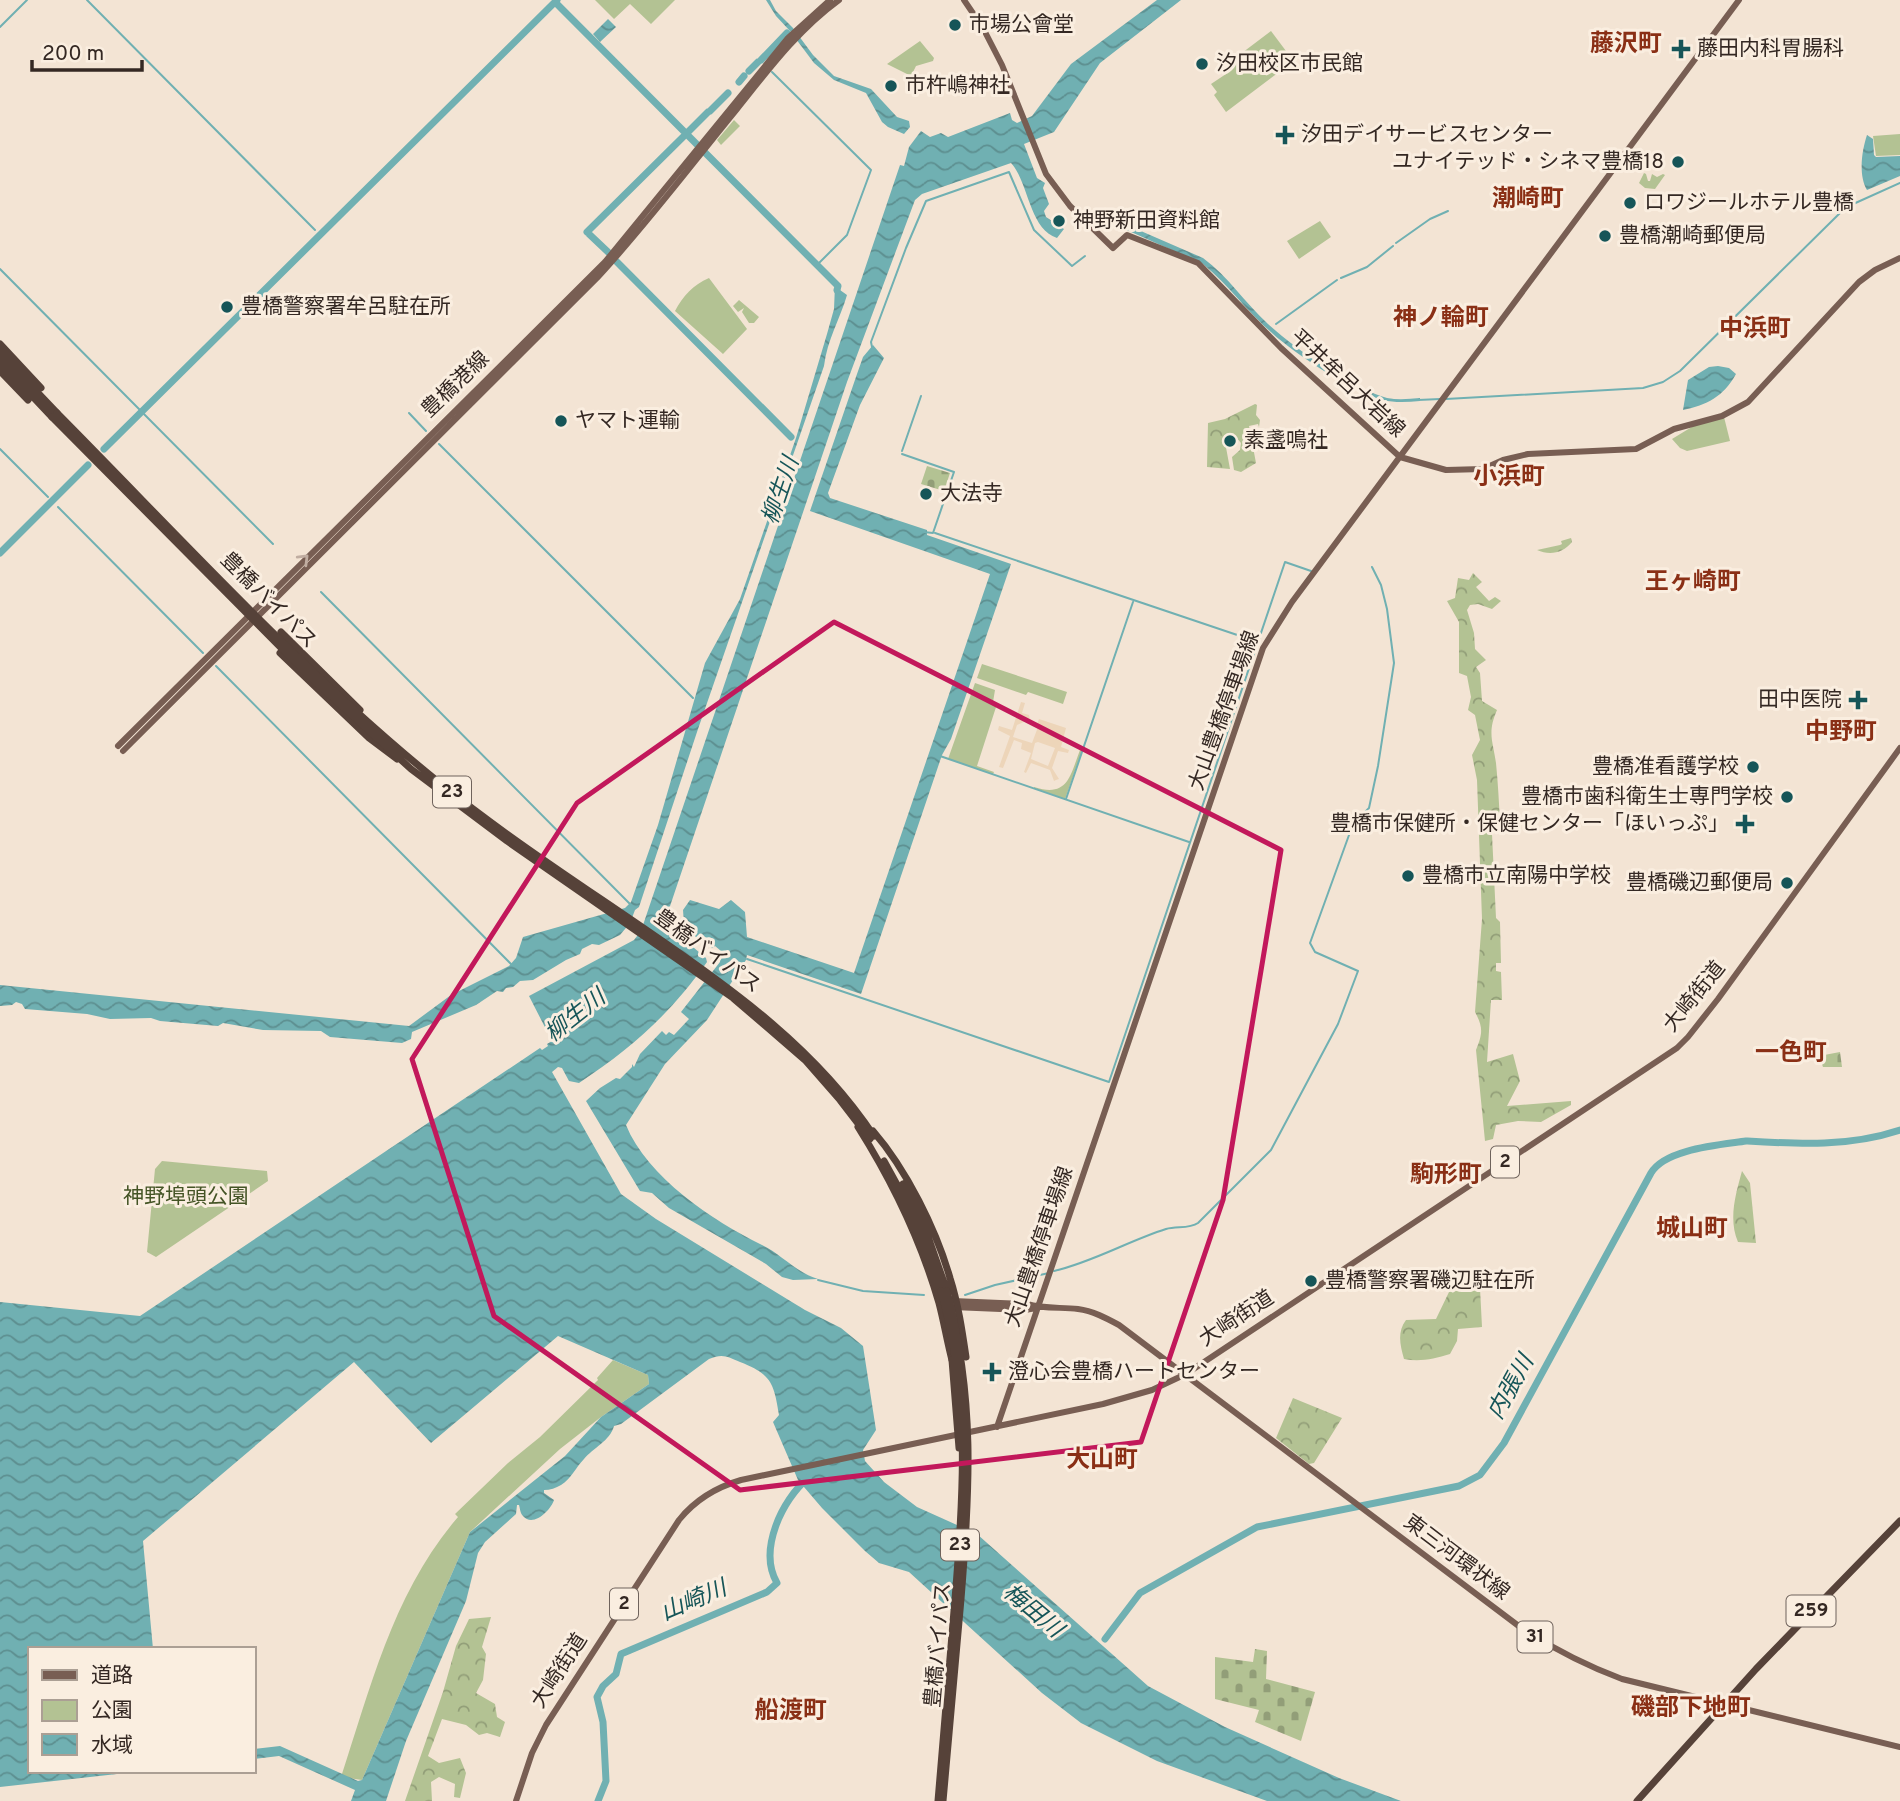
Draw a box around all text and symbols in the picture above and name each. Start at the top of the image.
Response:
place label: 市場公會堂 [969,12,1074,39]
marker: 市場公會堂 [947,17,963,33]
scale bar [32,28,142,72]
district label: 藤沢町 [1590,30,1662,60]
place label: 藤田内科胃腸科 [1697,36,1844,63]
marker: 藤田内科胃腸科 [1671,39,1691,59]
text: 200 m [42,41,104,68]
place label: 汐田校区市民館 [1216,51,1363,78]
marker: 汐田校区市民館 [1194,56,1210,72]
place label: 市杵嶋神社 [905,73,1010,100]
marker: 市杵嶋神社 [883,78,899,94]
place label: 汐田デイサービスセンター [1301,122,1553,149]
marker: 汐田デイサービスセンター [1275,125,1295,145]
place label: ユナイテッド・シネマ豊橋18 [1392,149,1664,176]
marker: ユナイテッド・シネマ豊橋18 [1670,154,1686,170]
district label: 潮崎町 [1492,185,1564,215]
place label: ロワジールホテル豊橋 [1644,190,1854,217]
marker: ロワジールホテル豊橋 [1622,195,1638,211]
place label: 神野新田資料館 [1073,208,1220,235]
marker: 神野新田資料館 [1051,213,1067,229]
place label: 豊橋潮崎郵便局 [1619,223,1766,250]
marker: 豊橋潮崎郵便局 [1597,228,1613,244]
place label: 豊橋警察署牟呂駐在所 [241,294,451,321]
marker: 豊橋警察署牟呂駐在所 [219,299,235,315]
district label: 神ノ輪町 [1393,304,1489,334]
district label: 中浜町 [1719,315,1791,345]
street label: 平井牟呂大岩線 [1284,324,1410,444]
street label: 豊橋港線 [416,346,496,424]
place label: ヤマト運輸 [575,408,680,435]
marker: ヤマト運輸 [553,413,569,429]
place label: 素盞鳴社 [1244,428,1328,455]
marker: 素盞鳴社 [1222,433,1238,449]
water label: 柳生川 [757,451,808,528]
district label: 小浜町 [1473,463,1545,493]
place label: 大法寺 [940,481,1003,508]
marker: 大法寺 [918,486,934,502]
street label: 豊橋バイパス [214,547,322,655]
one-way arrow [296,555,309,568]
district label: 王ヶ崎町 [1645,568,1741,598]
street label: 大山豊橋停車場線 [1184,627,1266,795]
place label: 田中医院 [1758,687,1842,714]
marker: 田中医院 [1848,690,1868,710]
district label: 中野町 [1805,718,1877,748]
place label: 豊橋准看護学校 [1592,754,1739,781]
marker: 豊橋准看護学校 [1745,759,1761,775]
road number: 23 [433,776,471,807]
place label: 豊橋市歯科衛生士専門学校 [1521,784,1773,811]
marker: 豊橋市歯科衛生士専門学校 [1779,789,1795,805]
place label: 豊橋市保健所・保健センター「ほいっぷ」 [1330,811,1729,838]
marker: 豊橋市保健所・保健センター「ほいっぷ」 [1735,814,1755,834]
place label: 豊橋市立南陽中学校 [1422,863,1611,890]
marker: 豊橋市立南陽中学校 [1400,868,1416,884]
place label: 豊橋磯辺郵便局 [1626,870,1773,897]
marker: 豊橋磯辺郵便局 [1779,875,1795,891]
street label: 豊橋バイパス [648,904,766,1000]
street label: 大崎街道 [1658,956,1732,1038]
water label: 柳生川 [540,982,614,1050]
district label: 一色町 [1755,1039,1827,1069]
road number: 2 [1491,1146,1519,1178]
district label: 駒形町 [1410,1161,1482,1191]
street label: 大山豊橋停車場線 [1000,1163,1080,1331]
park label: 神野埠頭公園 [123,1184,249,1211]
district label: 城山町 [1656,1215,1728,1245]
place label: 豊橋警察署磯辺駐在所 [1325,1268,1535,1295]
marker: 豊橋警察署磯辺駐在所 [1303,1273,1319,1289]
street label: 大崎街道 [1194,1285,1280,1353]
water label: 内張川 [1483,1348,1543,1425]
place label: 澄心会豊橋ハートセンター [1008,1359,1260,1386]
marker: 澄心会豊橋ハートセンター [982,1362,1002,1382]
district label: 大山町 [1066,1446,1138,1476]
street label: 東三河環状線 [1398,1509,1514,1607]
road number: 23 [941,1530,979,1560]
water label: 山崎川 [657,1574,734,1629]
water label: 梅田川 [996,1579,1070,1647]
street label: 豊橋バイパス [920,1581,958,1709]
road number: 2 [610,1588,638,1620]
road number: 259 [1786,1596,1836,1626]
road number: 31 [1518,1622,1552,1652]
street label: 大崎街道 [526,1628,594,1714]
legend [28,1647,256,1773]
text: 道路 [91,1663,133,1690]
district label: 磯部下地町 [1631,1694,1751,1724]
district label: 船渡町 [755,1697,827,1727]
text: 公園 [91,1698,133,1725]
text: 水域 [91,1733,133,1760]

